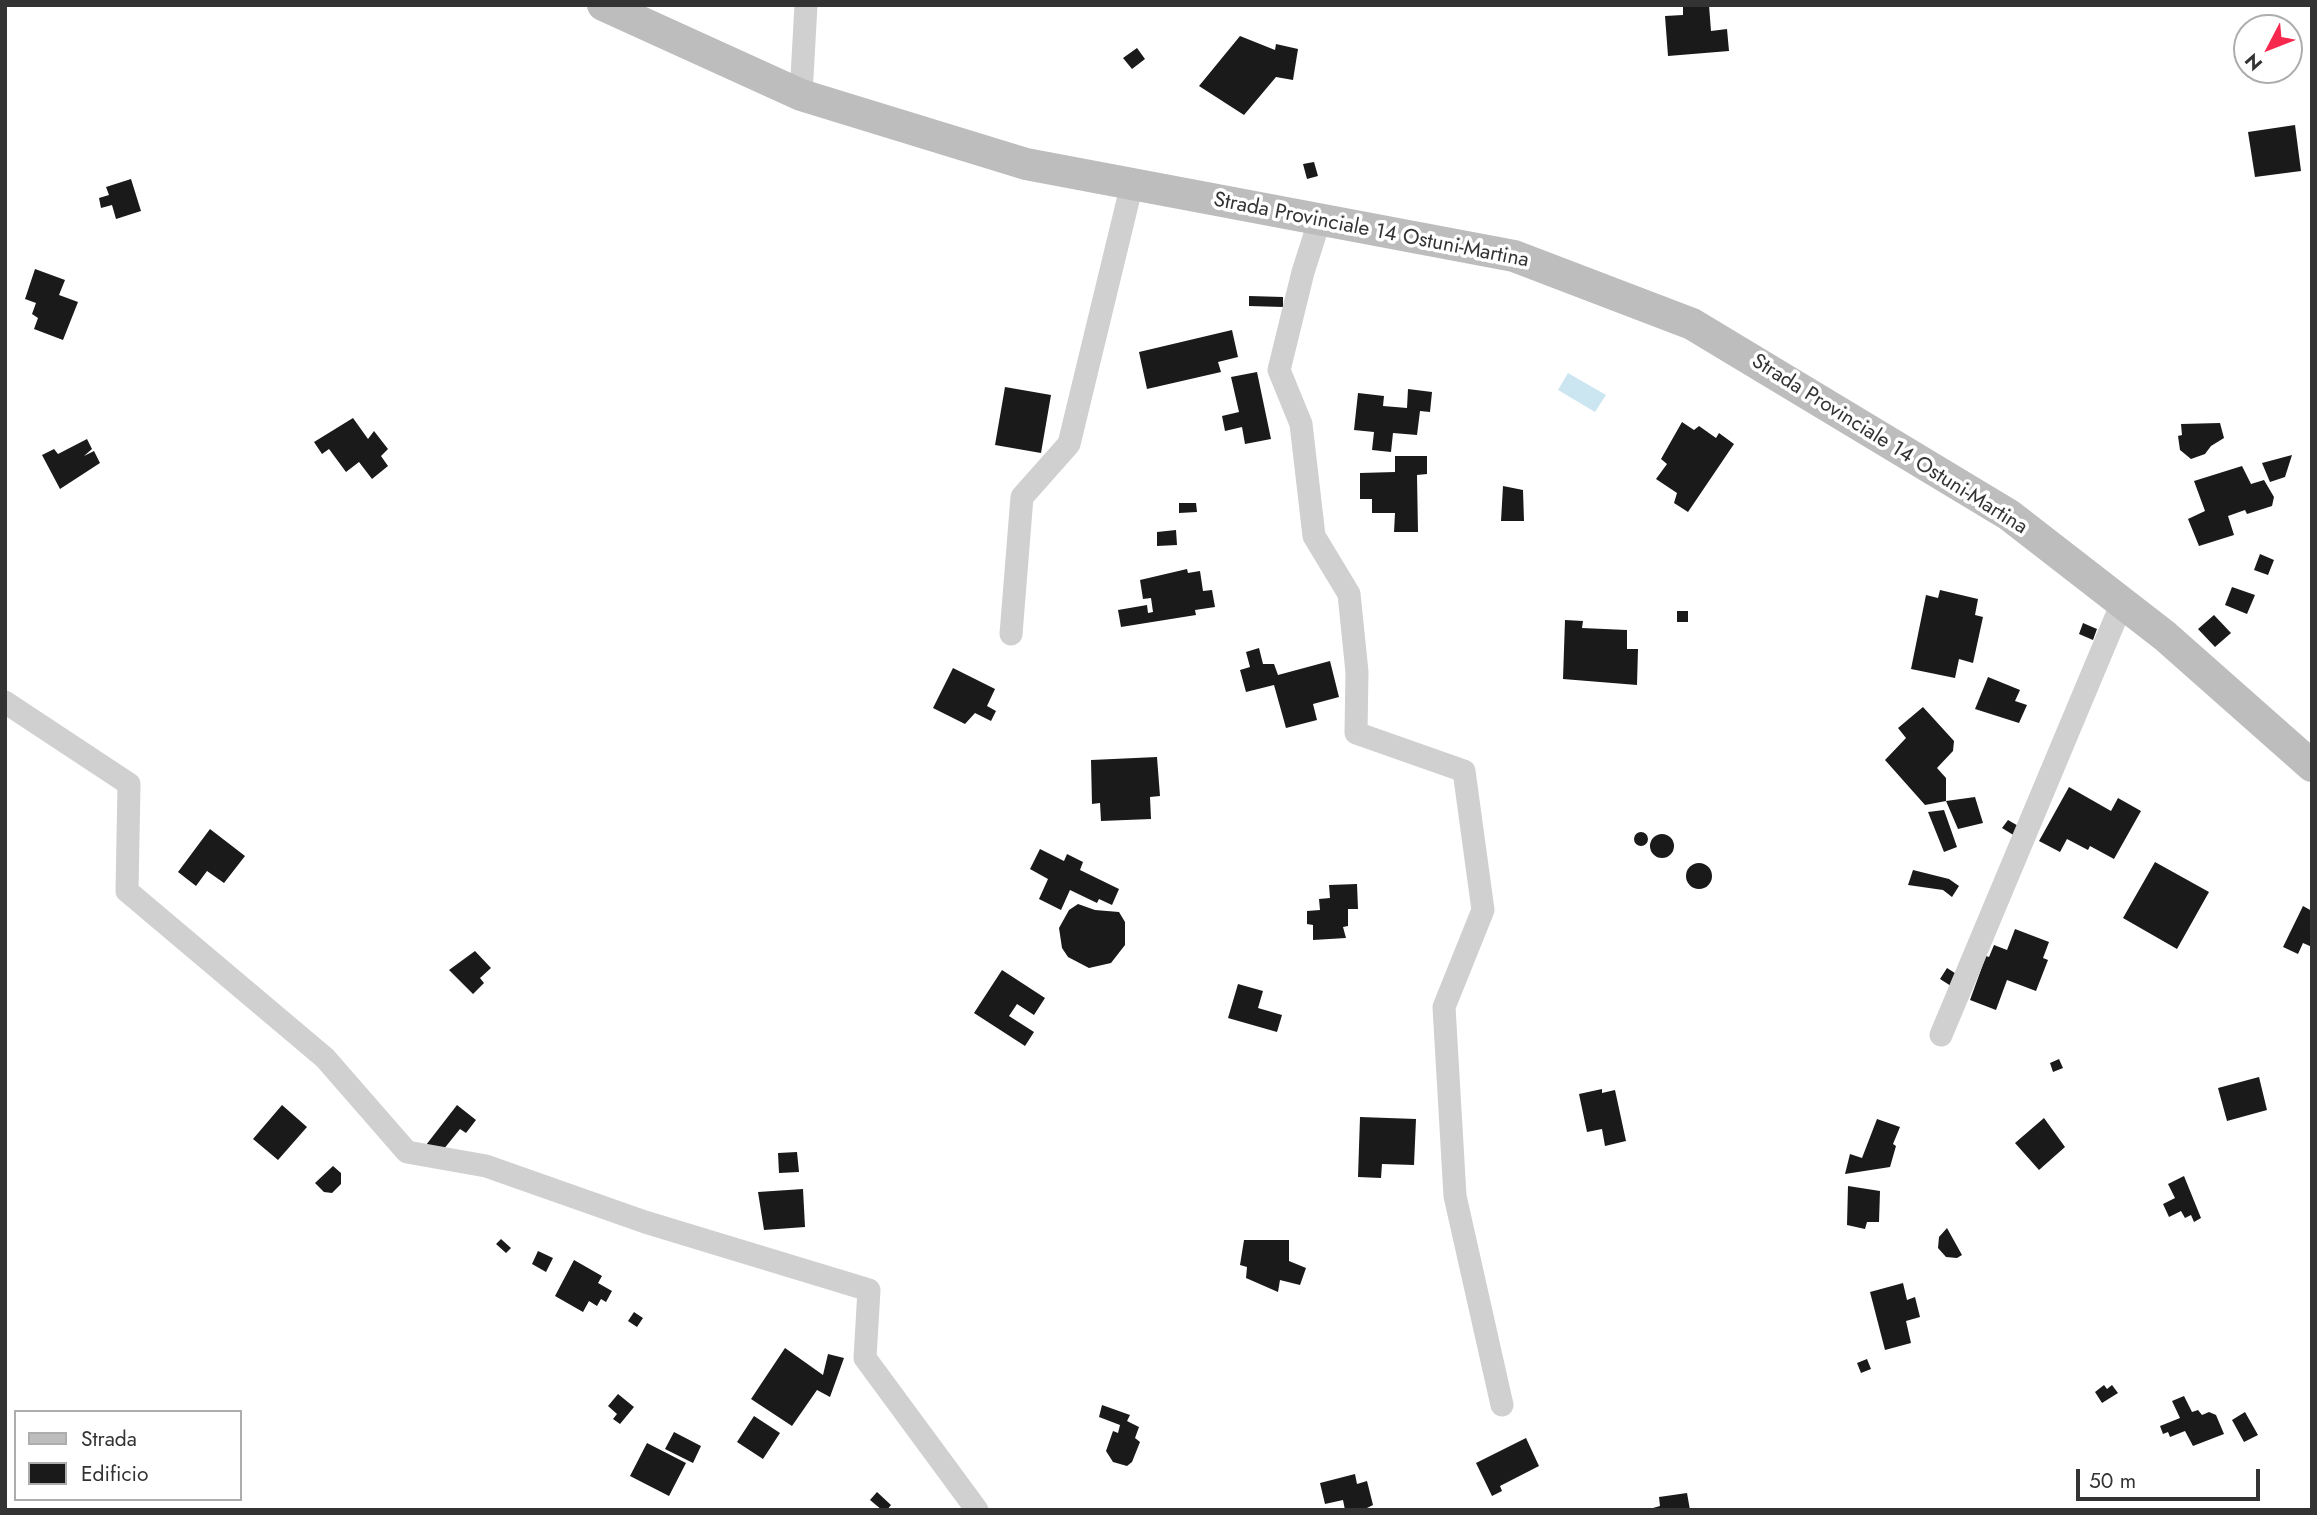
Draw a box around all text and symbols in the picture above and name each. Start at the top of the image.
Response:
north arrow [2233,14,2303,84]
text: N [2238,47,2269,77]
street label: Strada Provinciale 14 Ostuni-Martina [1211,188,1531,274]
street label: Strada Provinciale 14 Ostuni-Martina [1746,349,2032,541]
legend [14,1410,242,1501]
text: Strada [81,1424,137,1454]
scale bar [2079,1456,2263,1500]
text: Edificio [81,1459,148,1489]
text: 50 m [2089,1466,2136,1496]

